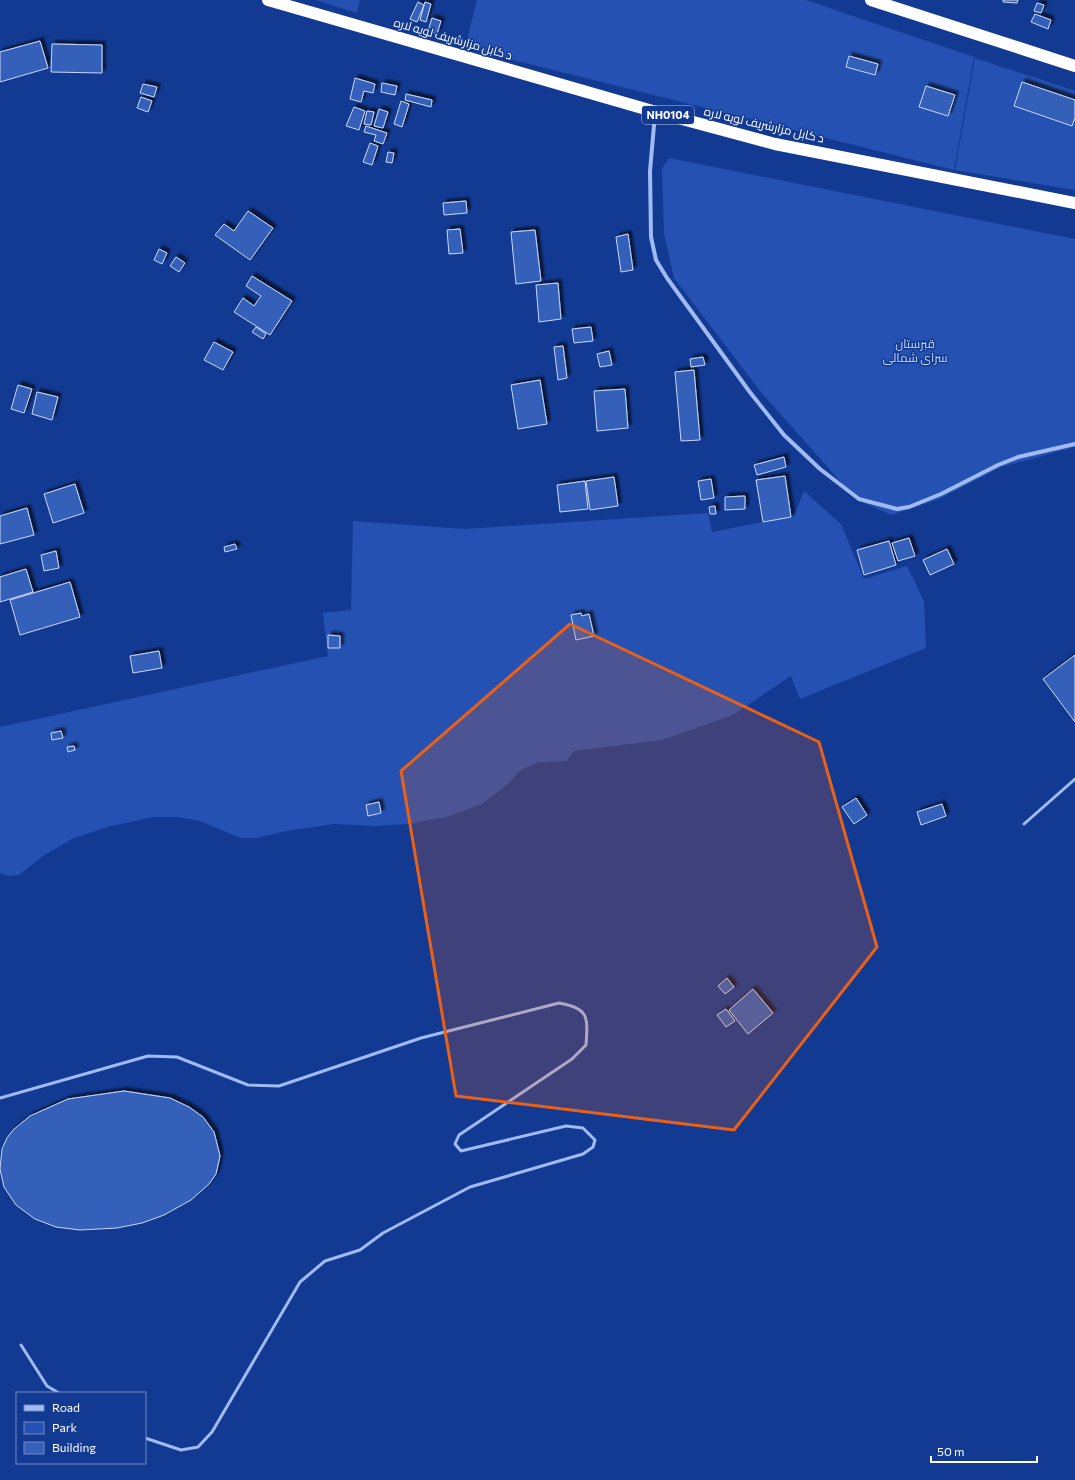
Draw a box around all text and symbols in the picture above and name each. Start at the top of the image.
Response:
street label: د کابل مزارشریف لویه لاره [392,14,514,63]
street label: د کابل مزارشریف لویه لاره [703,103,826,146]
road number: NH0104 [642,106,694,124]
park label: قبرستان سرای شمالی [882,336,948,365]
legend [16,1392,146,1464]
text: Road [52,1400,80,1414]
text: Park [52,1420,78,1434]
scale bar [931,1438,1037,1464]
text: Building [52,1440,96,1454]
text: 50 m [937,1444,965,1458]

